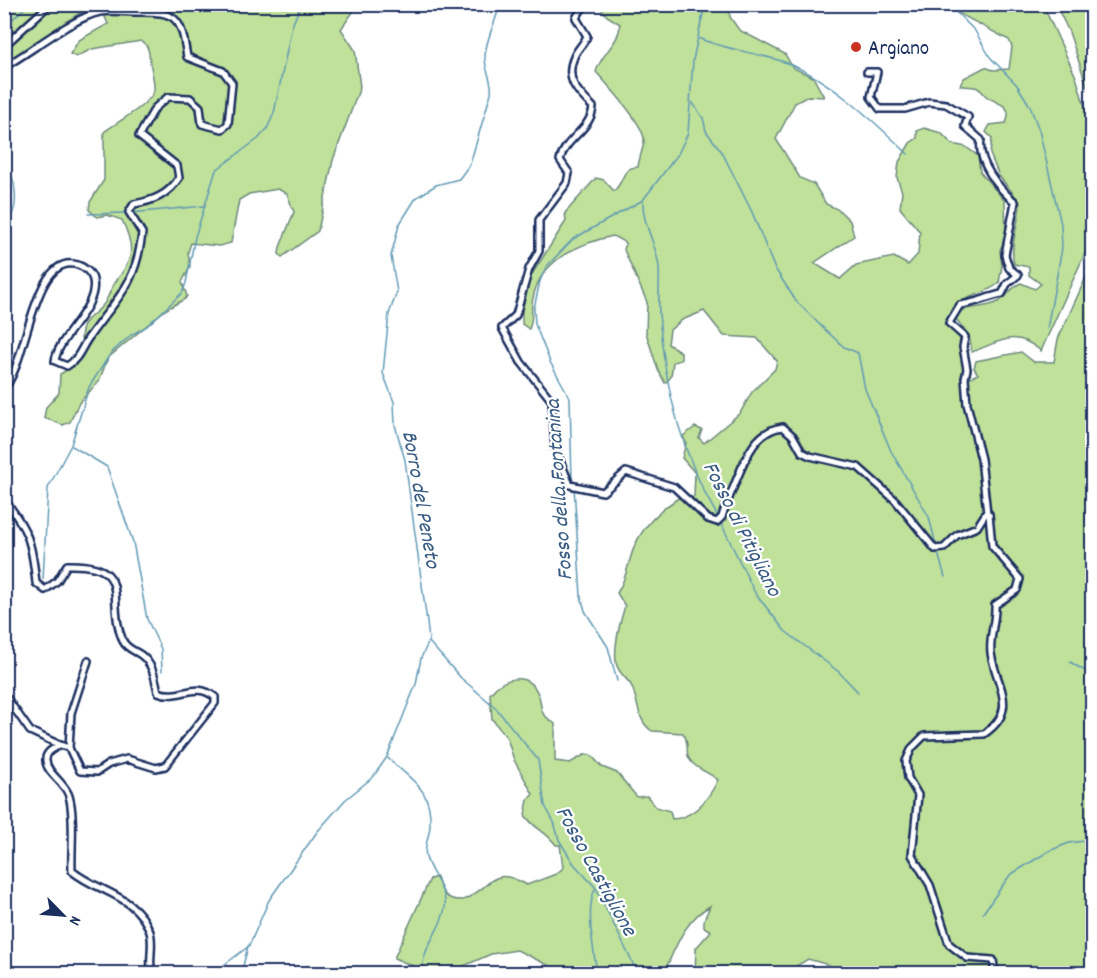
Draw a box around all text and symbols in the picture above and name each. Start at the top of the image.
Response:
place label: Argiano [868,35,929,65]
marker: Argiano [849,40,863,54]
water label: Fosso della Fontanina [539,396,582,581]
water label: Borro del Peneto [392,428,447,572]
water label: Fosso di Pitigliano [694,457,789,603]
water label: Fosso Castiglione [546,801,644,943]
north arrow [33,885,93,945]
text: N [62,912,86,929]

